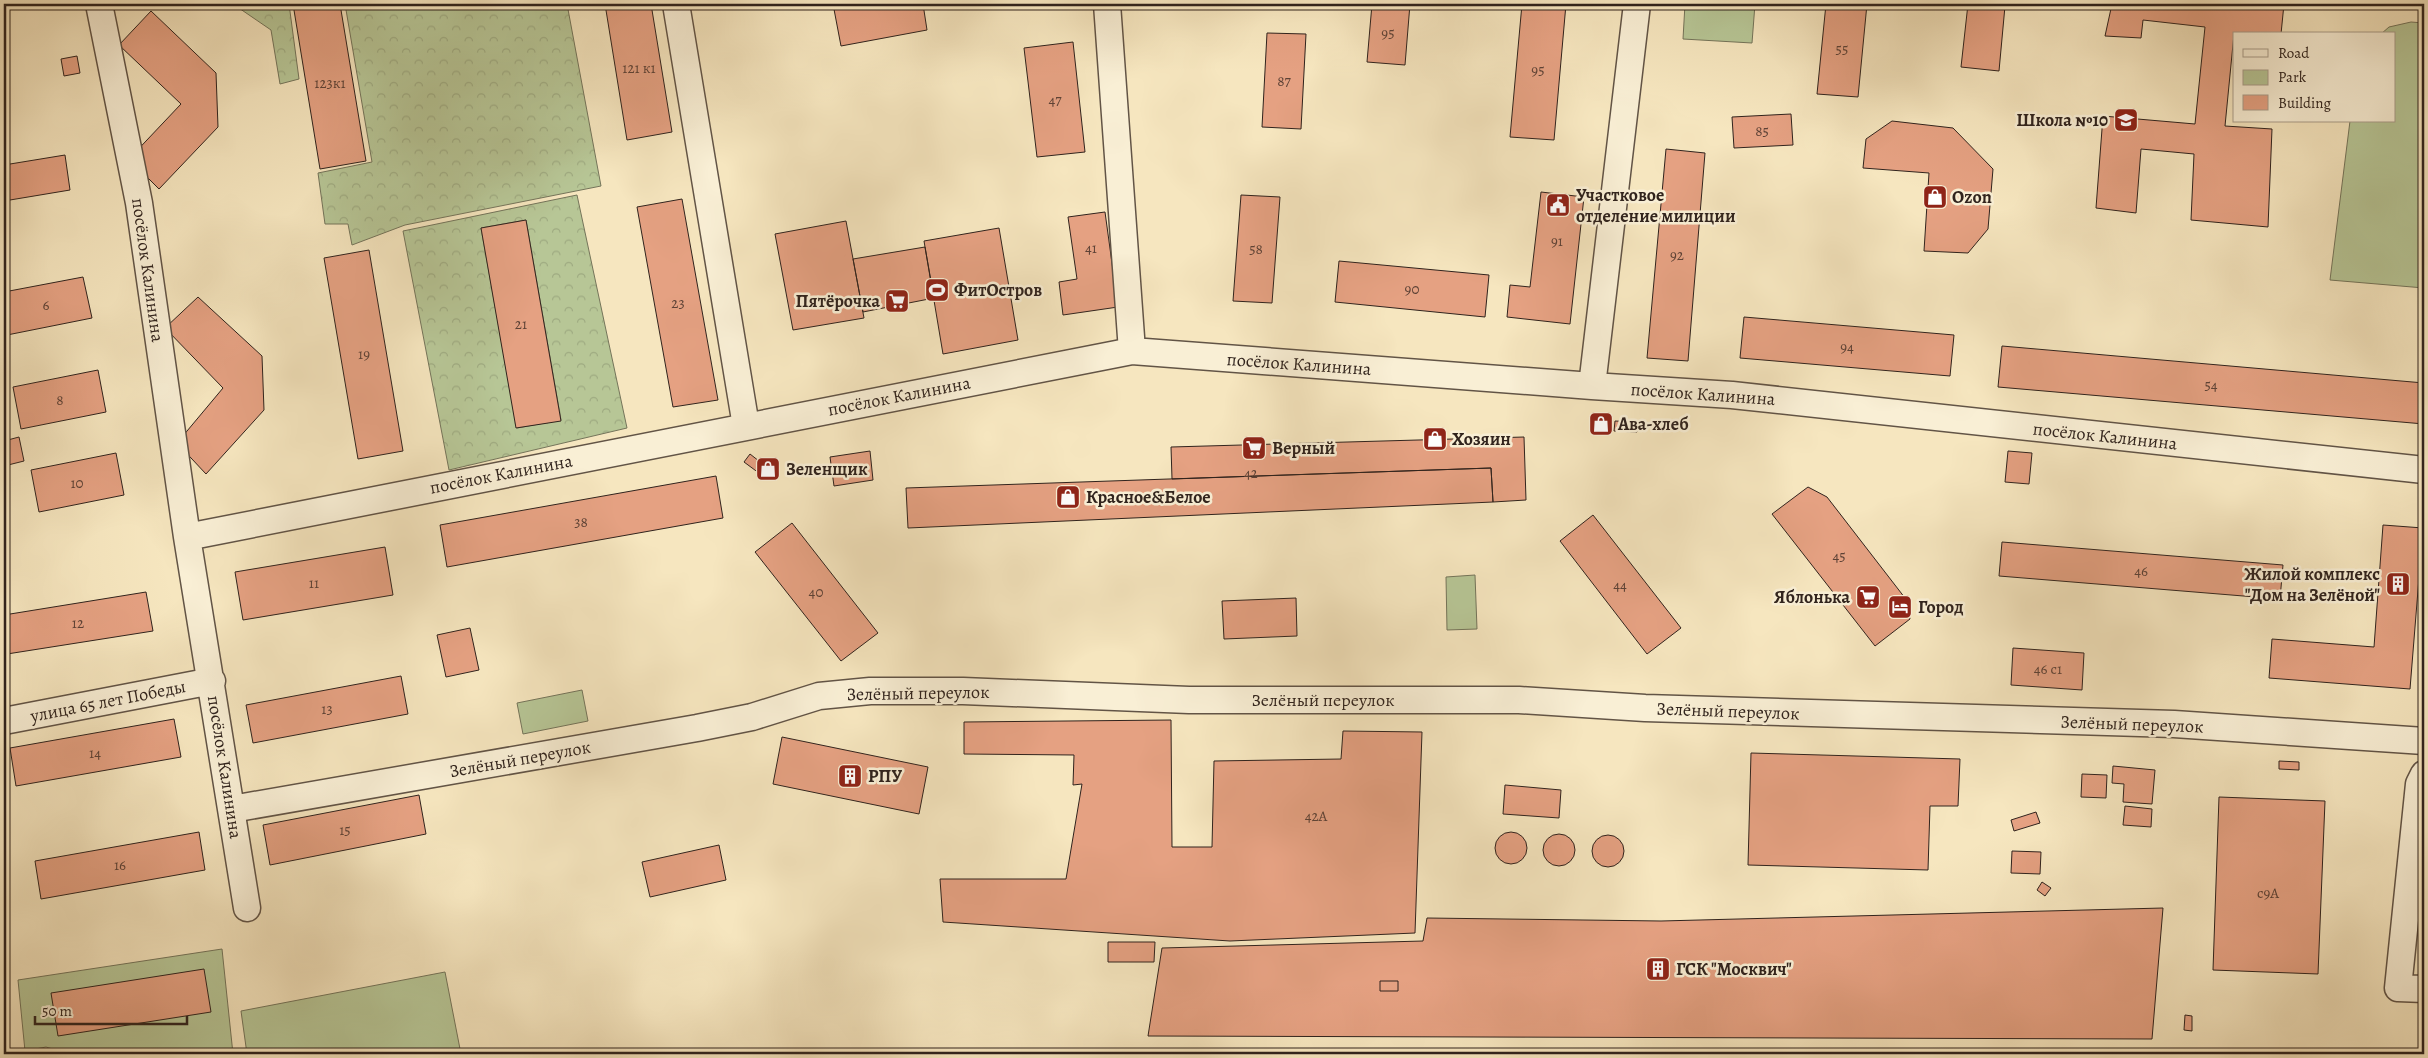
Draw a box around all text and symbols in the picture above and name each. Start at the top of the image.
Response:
house number: 95 [1381,23,1395,43]
legend [2233,32,2396,122]
house number: 55 [1836,39,1848,59]
text: Road [2278,43,2310,63]
house number: 121 к1 [622,58,656,78]
house number: 95 [1531,60,1545,80]
text: Park [2278,67,2307,87]
house number: 87 [1277,71,1291,91]
house number: 123к1 [314,73,346,93]
house number: 47 [1048,90,1062,110]
text: Building [2278,93,2331,113]
school or university icon: Школа №10 [2113,107,2139,133]
place label: Школа №10 [2016,108,2108,132]
house number: 85 [1755,121,1769,141]
place label: Участковое отделение милиции [1576,183,1736,228]
shop icon: Ozon [1922,184,1948,210]
place label: Ozon [1952,185,1992,209]
public building icon: Участковое отделение милиции [1545,192,1571,218]
street label: посёлок Калинина [126,197,170,344]
house number: 91 [1551,231,1563,251]
house number: 41 [1085,238,1097,258]
house number: 58 [1249,239,1263,259]
house number: 92 [1670,245,1684,265]
sports icon: ФитОстров [924,277,950,303]
place label: ФитОстров [954,278,1042,302]
house number: 90 [1405,279,1419,299]
supermarket icon: Пятёрочка [884,288,910,314]
place label: Пятёрочка [796,289,880,313]
house number: 23 [671,293,685,313]
house number: 6 [43,295,50,315]
house number: 21 [515,314,527,334]
house number: 94 [1840,337,1854,357]
house number: 19 [358,344,370,364]
street label: посёлок Калинина [1226,347,1373,381]
street label: посёлок Калинина [826,370,973,422]
house number: 54 [2204,375,2218,395]
street label: посёлок Калинина [1630,377,1777,411]
house number: 8 [56,390,64,410]
shop icon: Ава-хлеб [1588,411,1614,437]
place label: Ава-хлеб [1617,412,1689,436]
street label: посёлок Калинина [2032,416,2179,456]
shop icon: Хозяин [1422,426,1448,452]
place label: Хозяин [1452,427,1511,451]
supermarket icon: Верный [1241,435,1267,461]
place label: Верный [1272,436,1335,460]
street label: посёлок Калинина [428,448,575,500]
shop icon: Зеленщик [755,456,781,482]
place label: Зеленщик [786,457,868,481]
house number: 42 [1244,463,1258,483]
house number: 10 [70,473,84,493]
shop icon: Красное&Белое [1055,484,1081,510]
place label: Красное&Белое [1086,485,1211,509]
house number: 38 [574,512,588,532]
house number: 45 [1832,546,1846,566]
house number: 46 [2134,561,2148,581]
place label: Жилой комплекс "Дом на Зелёной" [2244,562,2380,607]
building icon: Жилой комплекс "Дом на Зелёной" [2385,571,2411,597]
house number: 11 [309,573,319,593]
house number: 44 [1613,575,1627,595]
house number: 40 [809,582,823,602]
supermarket icon: Яблонька [1855,584,1881,610]
place label: Яблонька [1774,585,1850,609]
hotel icon: Город [1887,594,1913,620]
place label: Город [1918,595,1964,619]
house number: 12 [72,613,84,633]
house number: 46 с1 [2034,659,2062,679]
street label: улица 65 лет Победы [27,674,188,728]
street label: Зелёный переулок [846,680,990,706]
street label: Зелёный переулок [1252,688,1394,712]
street label: посёлок Калинина [202,694,248,841]
street label: Зелёный переулок [1656,697,1800,725]
house number: 13 [321,699,333,719]
street label: Зелёный переулок [2060,710,2204,738]
street label: Зелёный переулок [448,735,592,783]
house number: 14 [89,743,101,763]
building icon: РПУ [837,763,863,789]
place label: РПУ [868,764,902,788]
house number: 42А [1305,806,1328,826]
house number: 15 [339,820,351,840]
house number: 16 [114,855,126,875]
house number: с9А [2257,883,2279,903]
building icon: ГСК "Москвич" [1645,956,1671,982]
place label: ГСК "Москвич" [1676,957,1792,981]
scale bar [35,993,188,1025]
text: 50 m [42,1001,72,1021]

